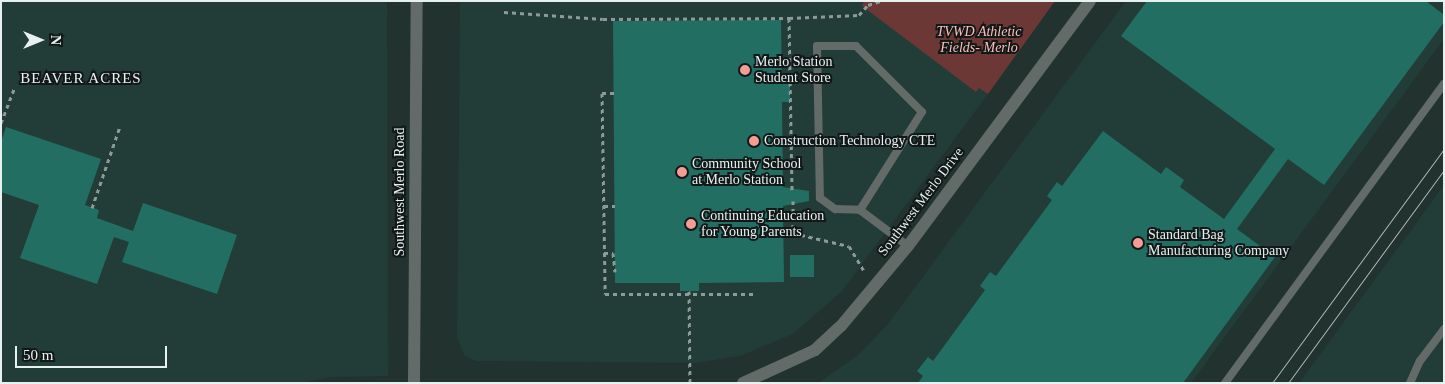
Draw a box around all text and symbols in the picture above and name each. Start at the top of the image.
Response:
north arrow [15,15,65,65]
park label: TVWD Athletic Fields- Merlo [936,24,1022,56]
text: N [48,35,63,45]
place label: Merlo Station Student Store [755,54,832,86]
marker: Merlo Station Student Store [739,64,751,76]
district label: BEAVER ACRES [18,70,144,88]
street label: Southwest Merlo Road [392,127,408,257]
place label: Construction Technology CTE [764,133,936,149]
marker: Construction Technology CTE [748,135,760,147]
street label: Southwest Merlo Drive [875,144,967,260]
place label: Community School at Merlo Station [692,156,801,188]
marker: Community School at Merlo Station [676,166,688,178]
place label: Continuing Education for Young Parents [701,208,824,240]
marker: Continuing Education for Young Parents [685,218,697,230]
place label: Standard Bag Manufacturing Company [1148,227,1289,260]
marker: Standard Bag Manufacturing Company [1132,237,1144,249]
scale bar [18,336,170,368]
text: 50 m [23,347,53,363]

